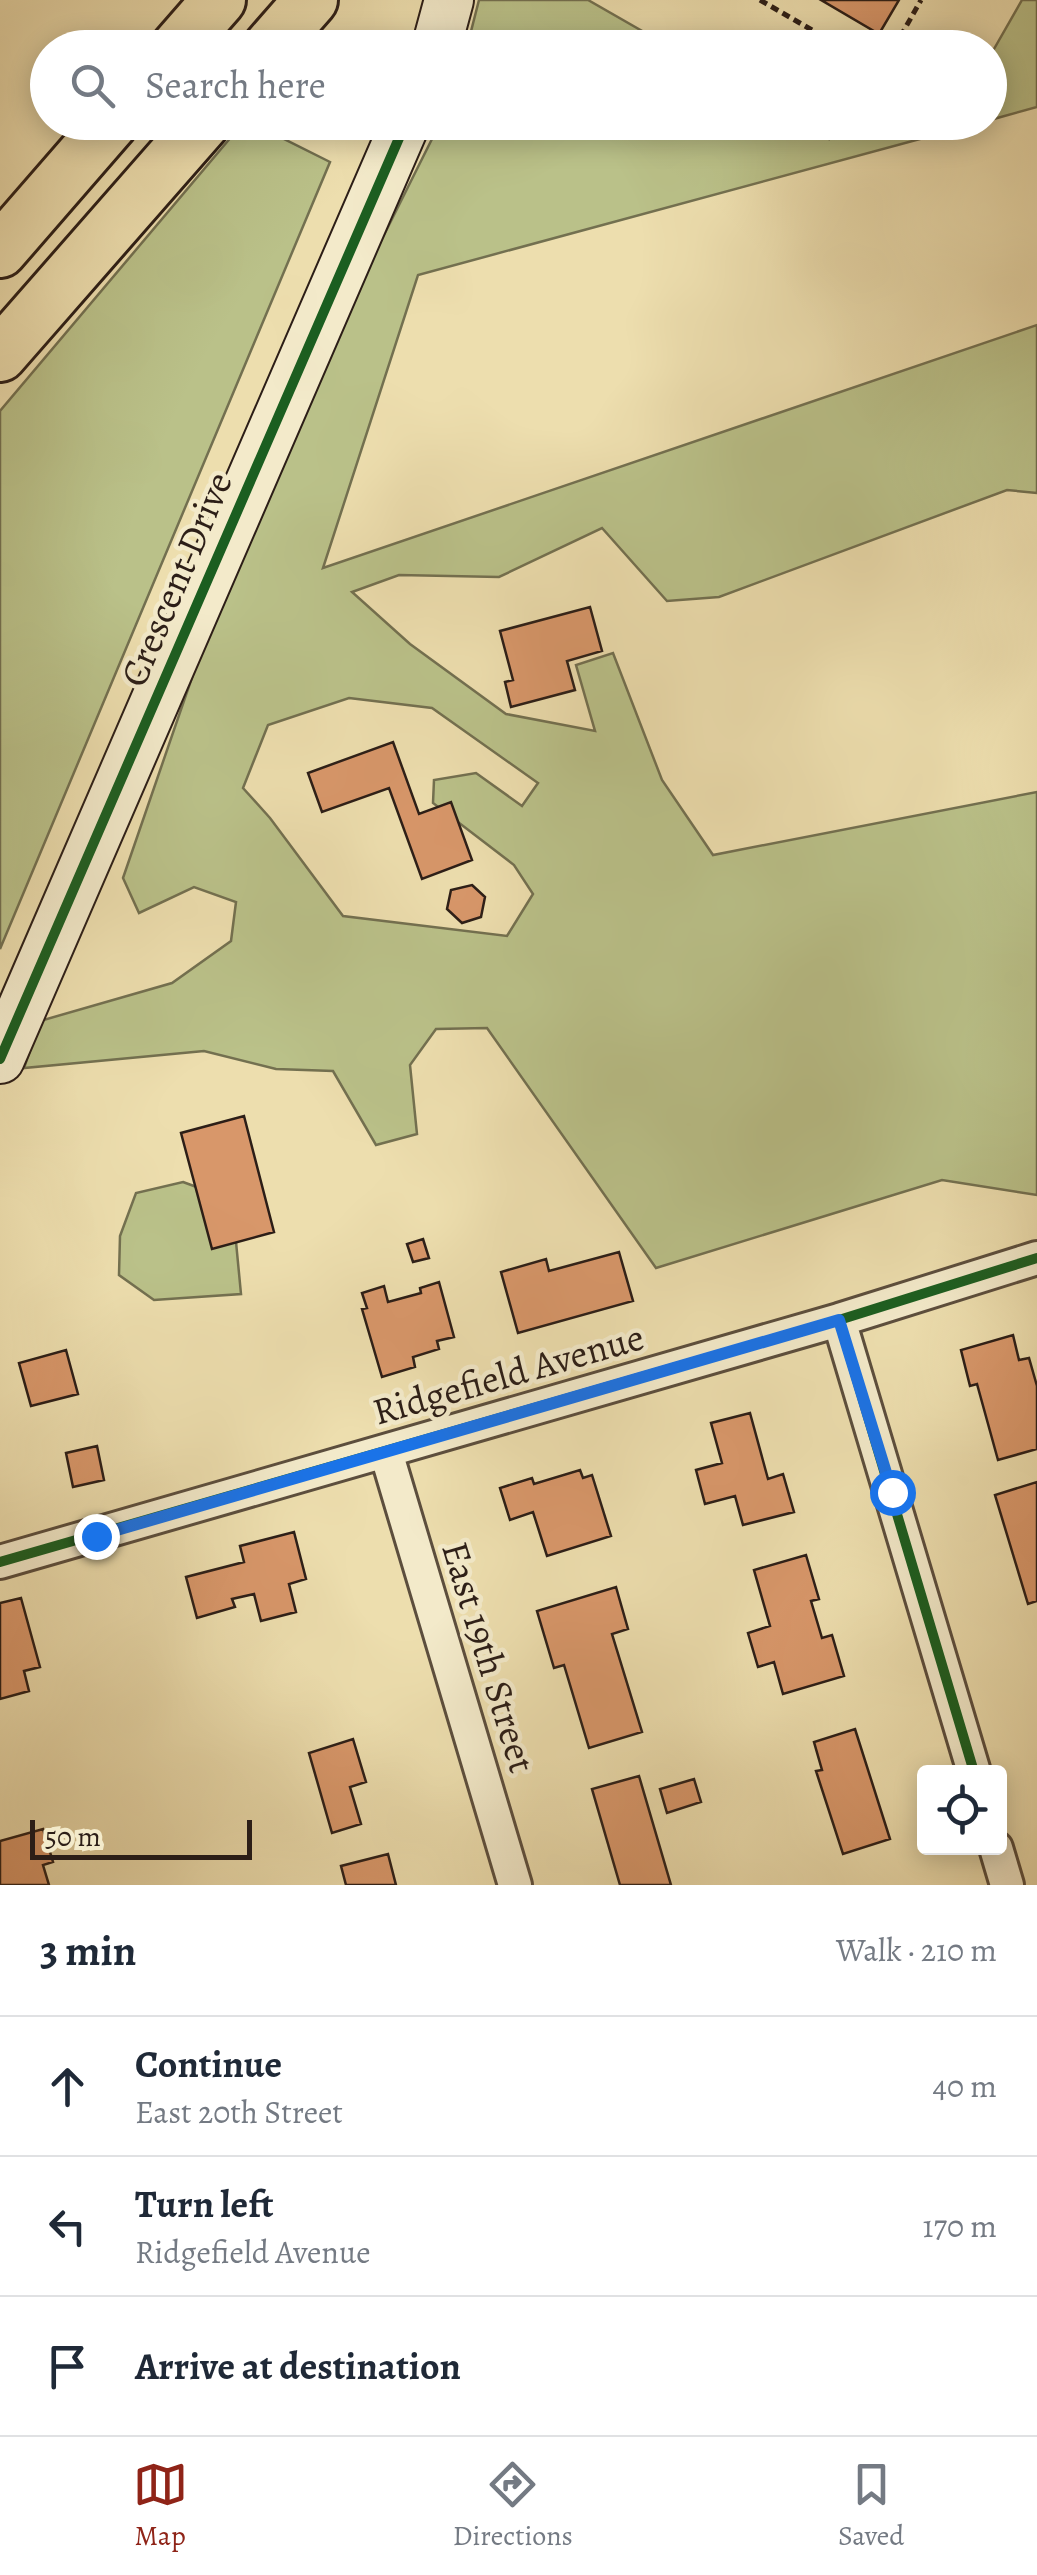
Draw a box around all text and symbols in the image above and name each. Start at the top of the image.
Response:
search box [30,30,1007,140]
icon: search [65,58,120,113]
text: Search here [145,59,326,111]
street label: Crescent Drive [107,464,245,694]
street label: Ridgefield Avenue [366,1310,650,1438]
route start [870,1470,916,1516]
route end [74,1514,120,1560]
street label: East 19th Street [429,1535,549,1779]
map controls [917,1765,1007,1855]
button: locate [917,1765,1007,1855]
scale bar [30,1815,252,1860]
text: 50 m [45,1818,101,1856]
text: 3 min [40,1922,136,1979]
text: Walk · 210 m [836,1928,997,1972]
text: Continue [135,2038,282,2090]
icon: ahead [40,2059,95,2114]
text: 40 m [932,2064,997,2108]
text: East 20th Street [135,2090,343,2134]
text: Turn left [135,2178,274,2230]
icon: left [40,2199,95,2254]
text: 170 m [923,2204,997,2248]
text: Ridgefield Avenue [135,2230,371,2274]
icon: arrive [40,2339,95,2394]
text: Arrive at destination [135,2340,461,2392]
tab: Map [133,2457,188,2555]
tab: Directions [453,2457,573,2555]
tab: Saved [838,2457,904,2555]

